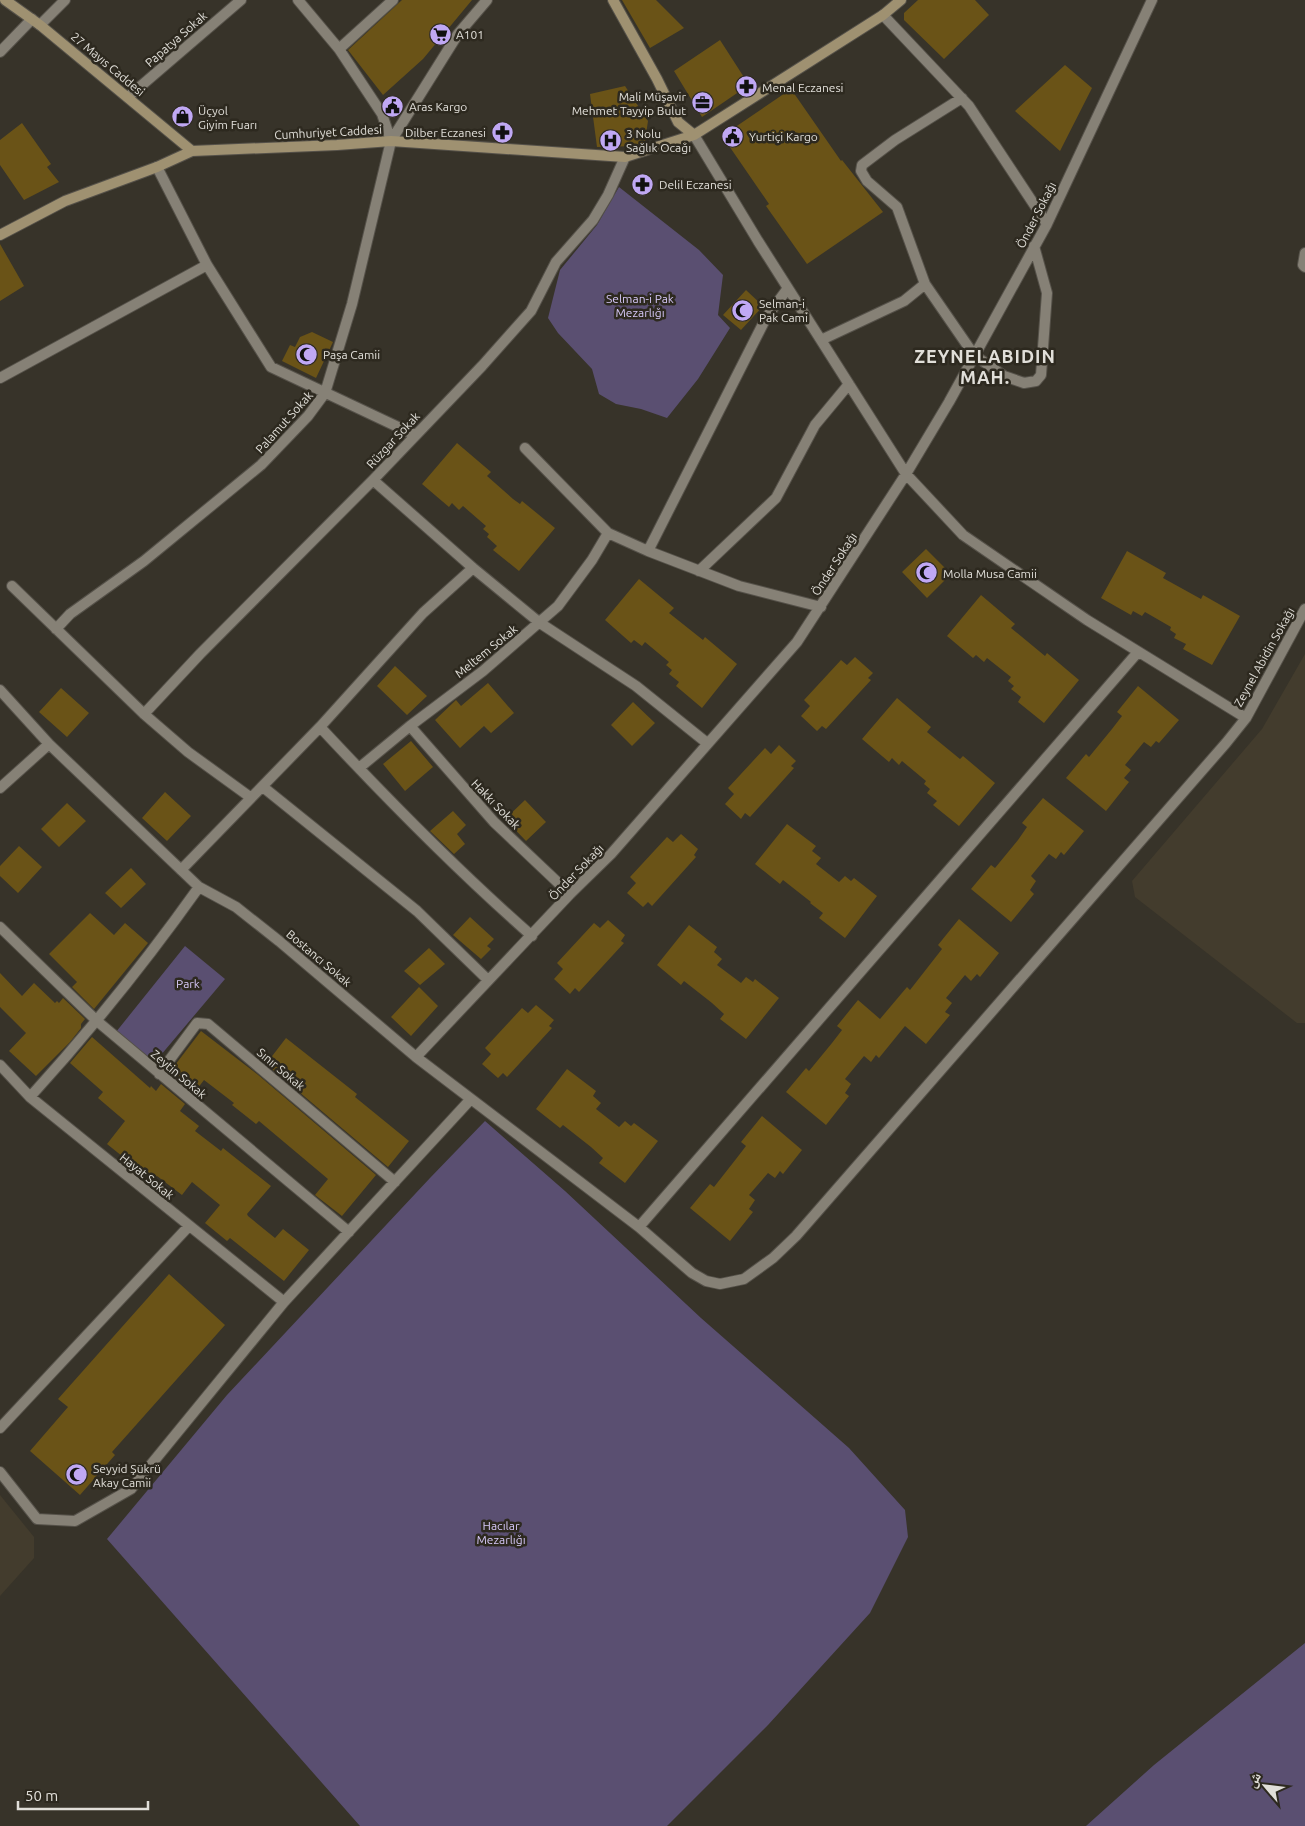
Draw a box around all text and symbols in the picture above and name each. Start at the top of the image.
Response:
street label: Papatya Sokak [143,9,209,69]
supermarket icon: A101 [428,22,452,46]
place label: A101 [456,28,484,41]
street label: 27 Mayıs Caddesi [69,29,147,99]
pharmacy icon: Menal Eczanesi [734,75,758,99]
place label: Menal Eczanesi [762,81,844,94]
place label: Mali Müşavir Mehmet Tayyip Bulut [572,90,686,117]
office icon: Mali Müşavir Mehmet Tayyip Bulut [690,91,714,115]
public building icon: Aras Kargo [381,94,405,118]
place label: Aras Kargo [409,100,467,113]
place label: Üçyol Giyim Fuarı [198,104,257,131]
shop icon: Üçyol Giyim Fuarı [170,105,194,129]
pharmacy icon: Dilber Eczanesi [490,120,514,144]
street label: Cumhuriyet Caddesi [274,123,382,141]
public building icon: Yurtiçi Kargo [721,124,745,148]
place label: Dilber Eczanesi [405,126,486,139]
place label: 3 Nolu Sağlık Ocağı [626,127,691,154]
hospital icon: 3 Nolu Sağlık Ocağı [598,128,622,152]
place label: Yurtiçi Kargo [749,130,818,143]
pharmacy icon: Delil Eczanesi [631,172,655,196]
place label: Delil Eczanesi [659,178,732,191]
street label: Önder Sokağı [1014,180,1058,250]
park label: Selman-i Pak Mezarlığı [606,292,674,319]
place label: Selman-i Pak Cami [759,297,808,324]
mosque icon: Selman-i Pak Cami [731,298,755,322]
mosque icon: Paşa Camii [295,342,319,366]
district label: ZEYNELABIDIN MAH. [914,346,1056,387]
place label: Paşa Camii [323,348,380,361]
street label: Palamut Sokak [253,388,315,456]
street label: Rüzgar Sokak [364,409,422,471]
street label: Önder Sokağı [809,530,859,598]
mosque icon: Molla Musa Camii [915,561,939,585]
place label: Molla Musa Camii [943,567,1037,580]
street label: Zeynel Abidin Sokağı [1231,605,1297,709]
street label: Meltem Sokak [452,622,520,680]
street label: Hakkı Sokak [469,776,523,832]
street label: Önder Sokağı [546,841,606,903]
street label: Bostancı Sokak [284,927,354,989]
park label: Park [176,977,200,990]
street label: Sınır Sokak [255,1045,307,1093]
street label: Zeytin Sokak [149,1047,209,1101]
street label: Hayat Sokak [117,1150,177,1202]
place label: Seyyid Şükrü Akay Camii [93,1462,161,1489]
mosque icon: Seyyid Şükrü Akay Camii [65,1463,89,1487]
park label: Hacılar Mezarlığı [476,1519,526,1546]
north arrow [1240,1761,1290,1811]
text: ش [1243,1769,1265,1791]
scale bar [18,1778,148,1810]
text: 50 m [25,1787,58,1804]

